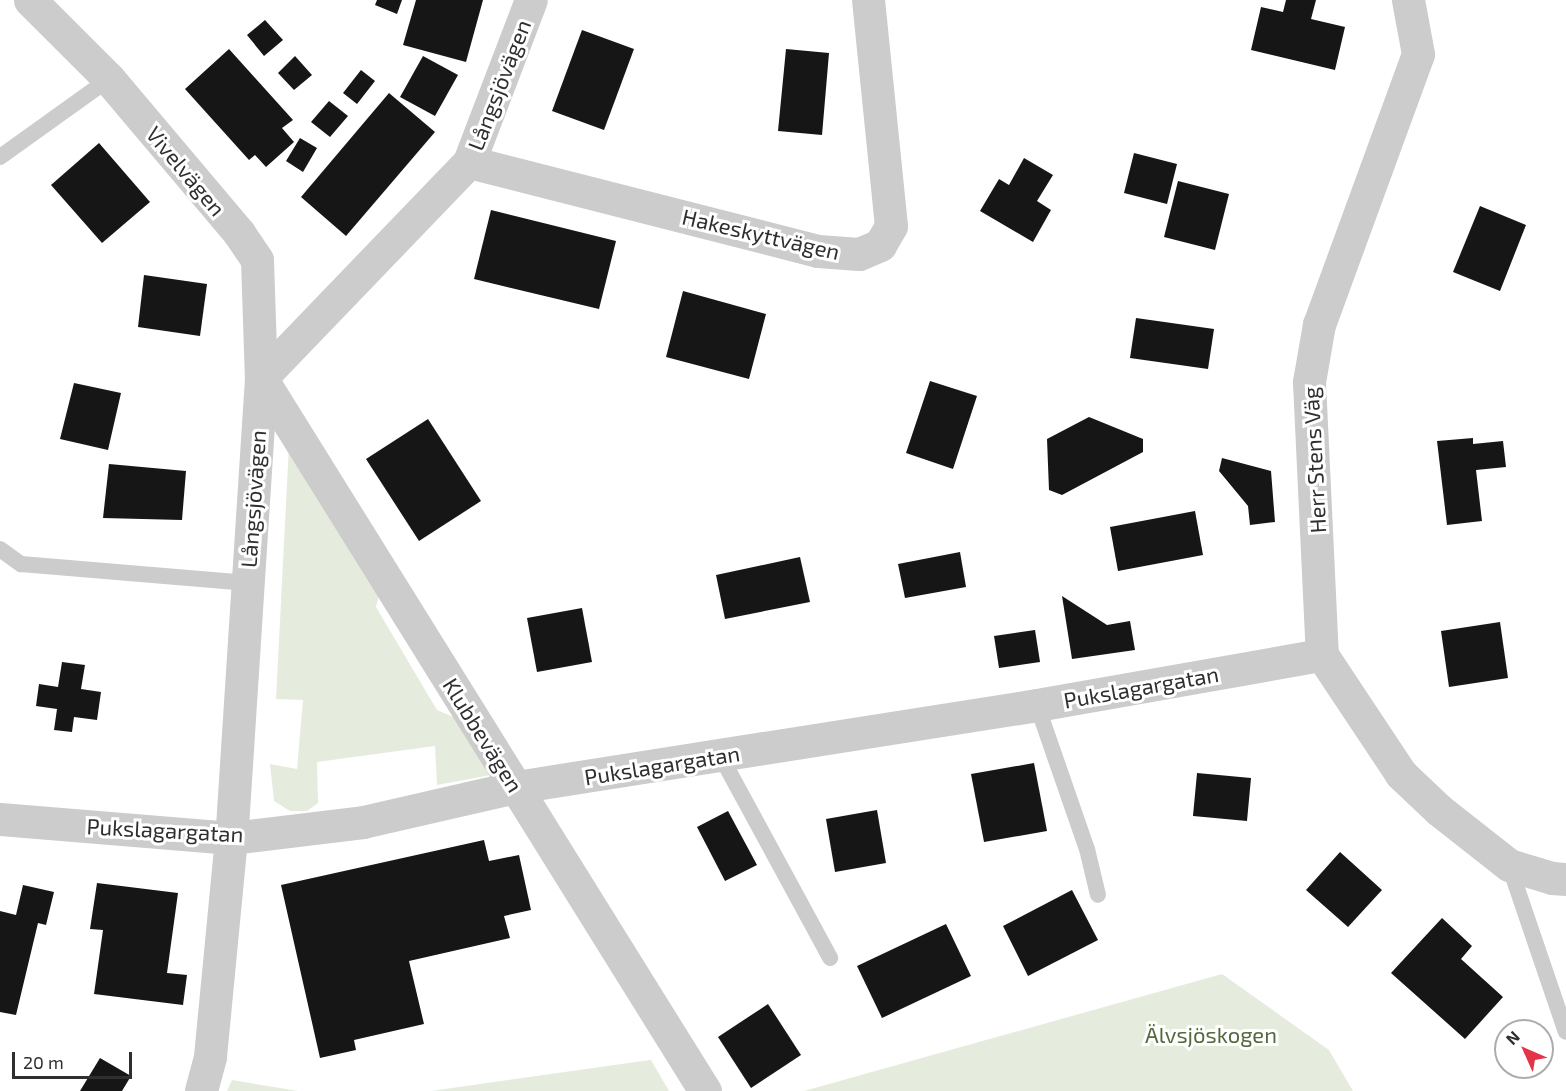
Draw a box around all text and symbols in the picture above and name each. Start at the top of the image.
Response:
street label: Långsjövägen [462,16,536,154]
street label: Vivelvägen [141,121,231,221]
street label: Hakeskyttvägen [680,203,842,265]
street label: Herr Stens Väg [1297,386,1331,534]
street label: Långsjövägen [235,429,271,569]
street label: Pukslagargatan [1061,660,1221,714]
street label: Klubbevägen [438,673,528,797]
street label: Pukslagargatan [582,740,742,790]
street label: Pukslagargatan [86,813,244,847]
north arrow [1494,1019,1554,1079]
park label: Älvsjöskogen [1145,1022,1277,1048]
text: N [1502,1027,1523,1048]
scale bar [15,1040,135,1078]
text: 20 m [23,1051,64,1073]

